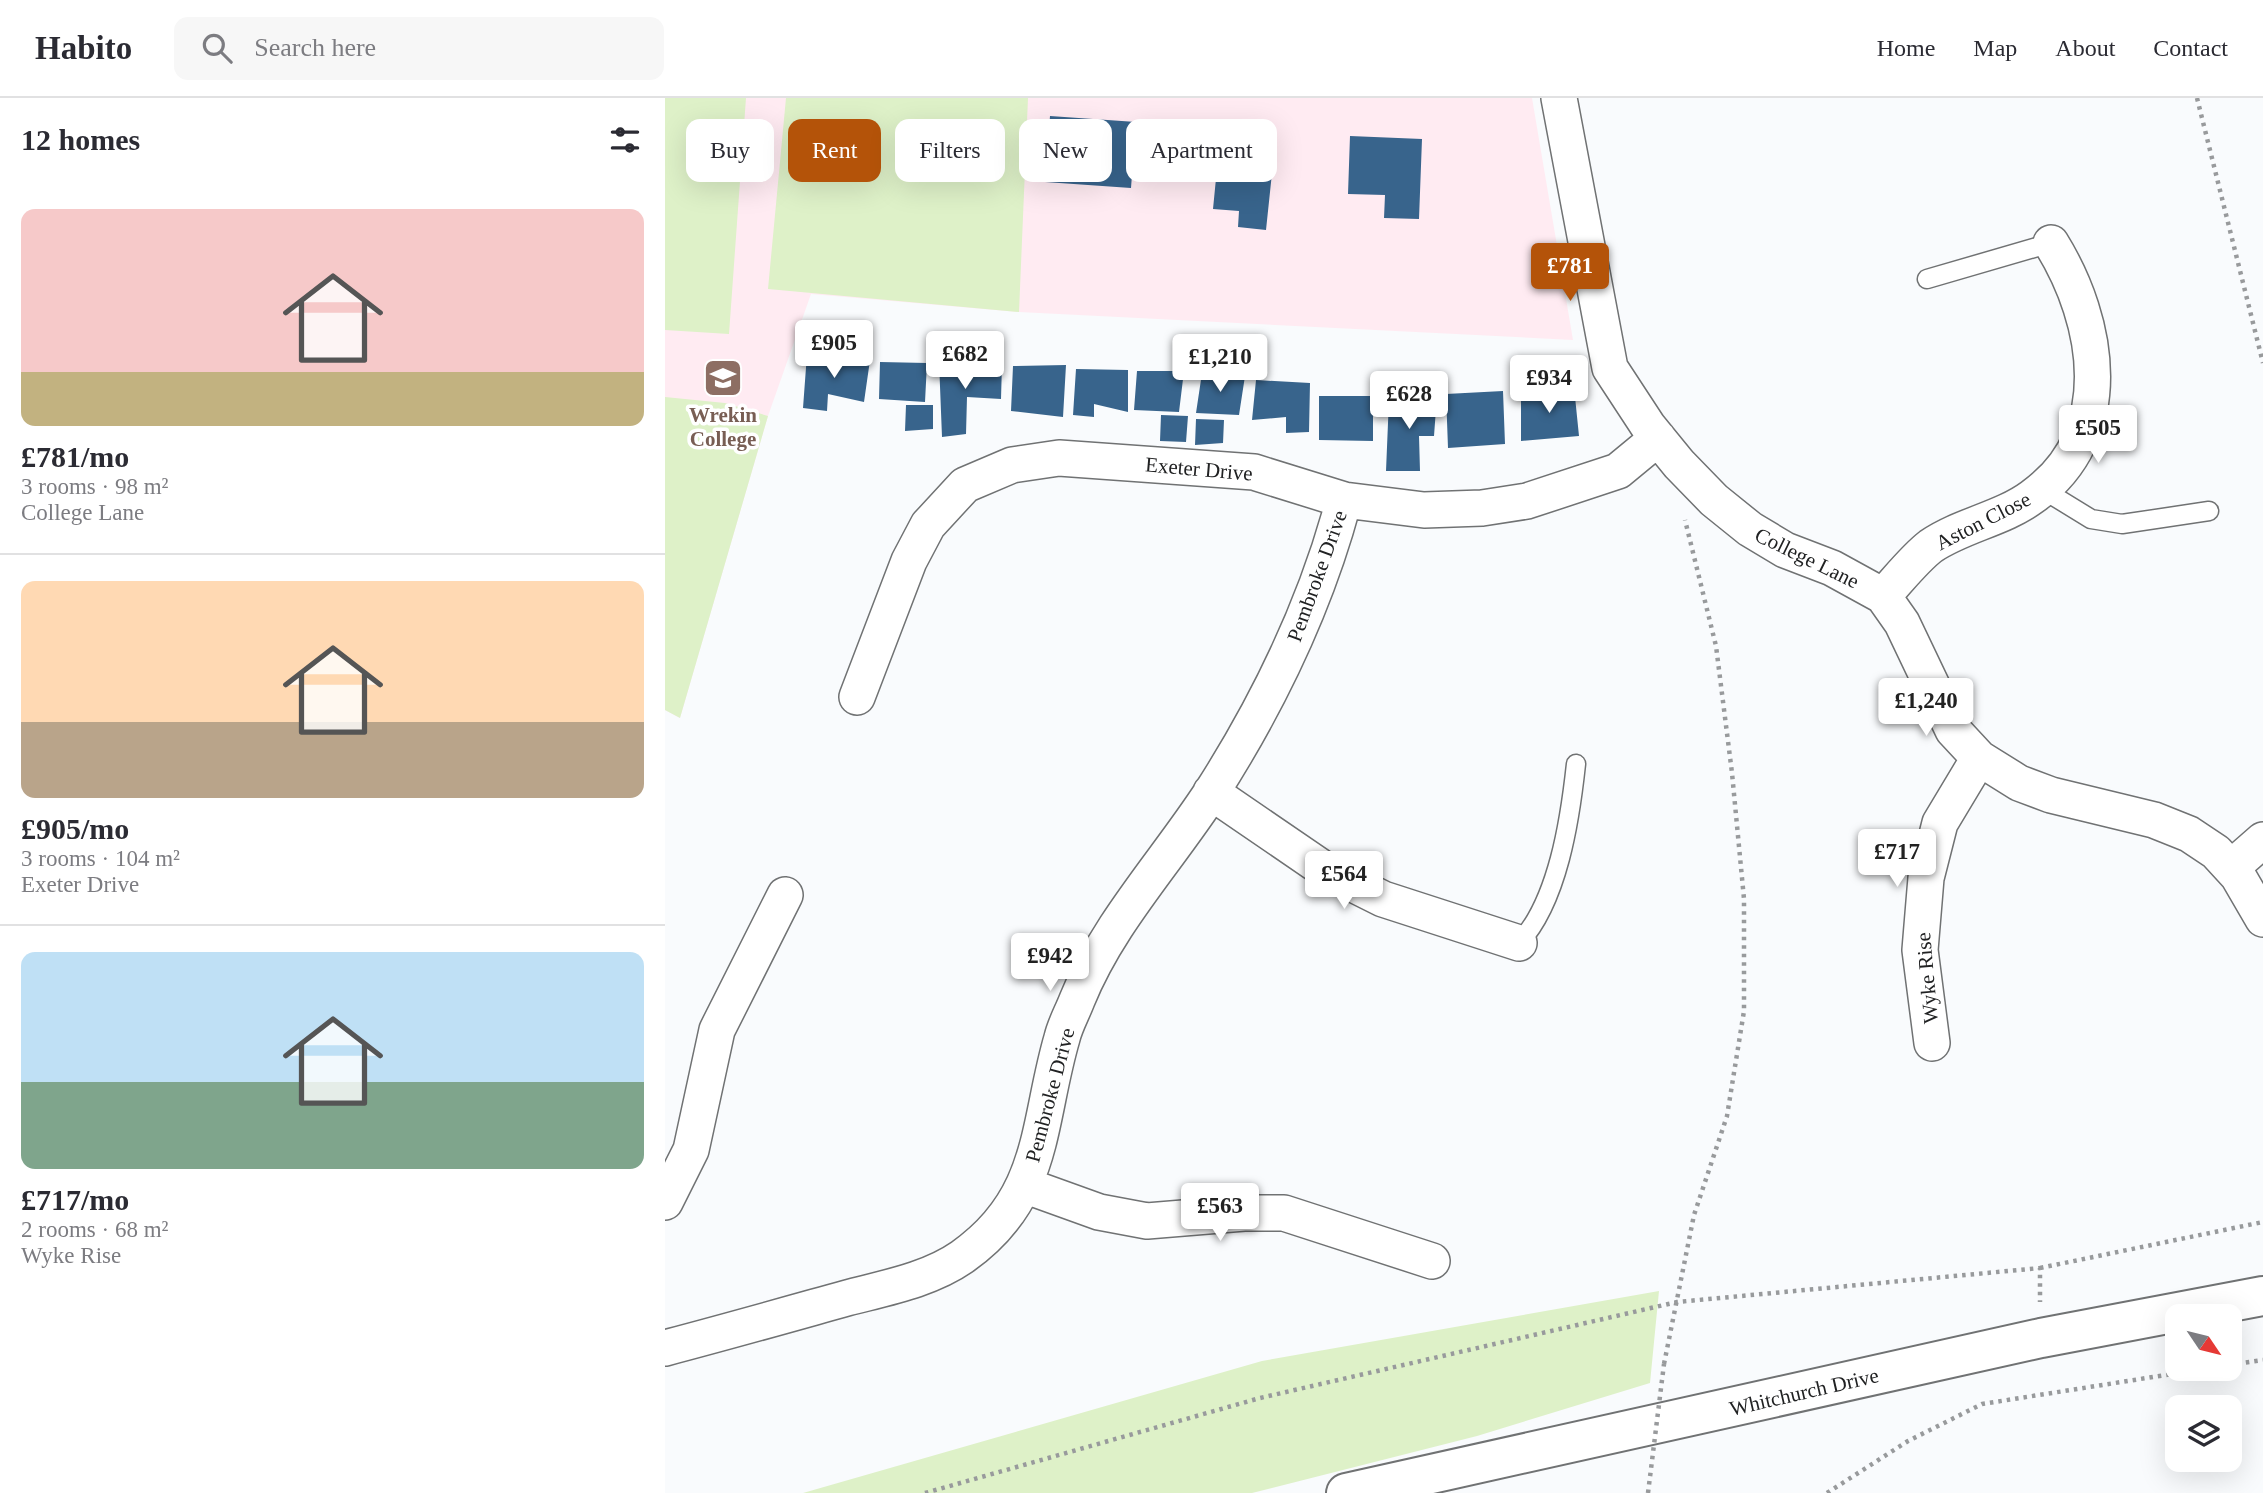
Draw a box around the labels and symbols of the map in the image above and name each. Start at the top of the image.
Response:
pin: £781 [1529,244,1611,303]
pin: £905 [793,320,875,380]
pin: £682 [924,331,1006,391]
pin: £1,210 [1163,334,1277,394]
pin: £934 [1508,356,1590,415]
school or university icon: Wrekin College [702,357,744,399]
pin: £628 [1368,372,1450,431]
place label: Wrekin College [689,403,757,451]
pin: £505 [2057,406,2139,465]
street label: Exeter Drive [1144,452,1254,486]
street label: Aston Close [1932,487,2034,555]
street label: Pembroke Drive [1282,507,1352,645]
street label: College Lane [1751,523,1863,593]
pin: £1,240 [1869,678,1983,738]
pin: £717 [1856,830,1938,889]
pin: £564 [1303,852,1385,911]
street label: Wyke Rise [1911,931,1943,1025]
pin: £942 [1009,934,1091,993]
street label: Pembroke Drive [1021,1025,1079,1165]
pin: £563 [1179,1184,1261,1243]
north arrow [2165,1304,2242,1381]
street label: Whitchurch Drive [1727,1363,1881,1421]

